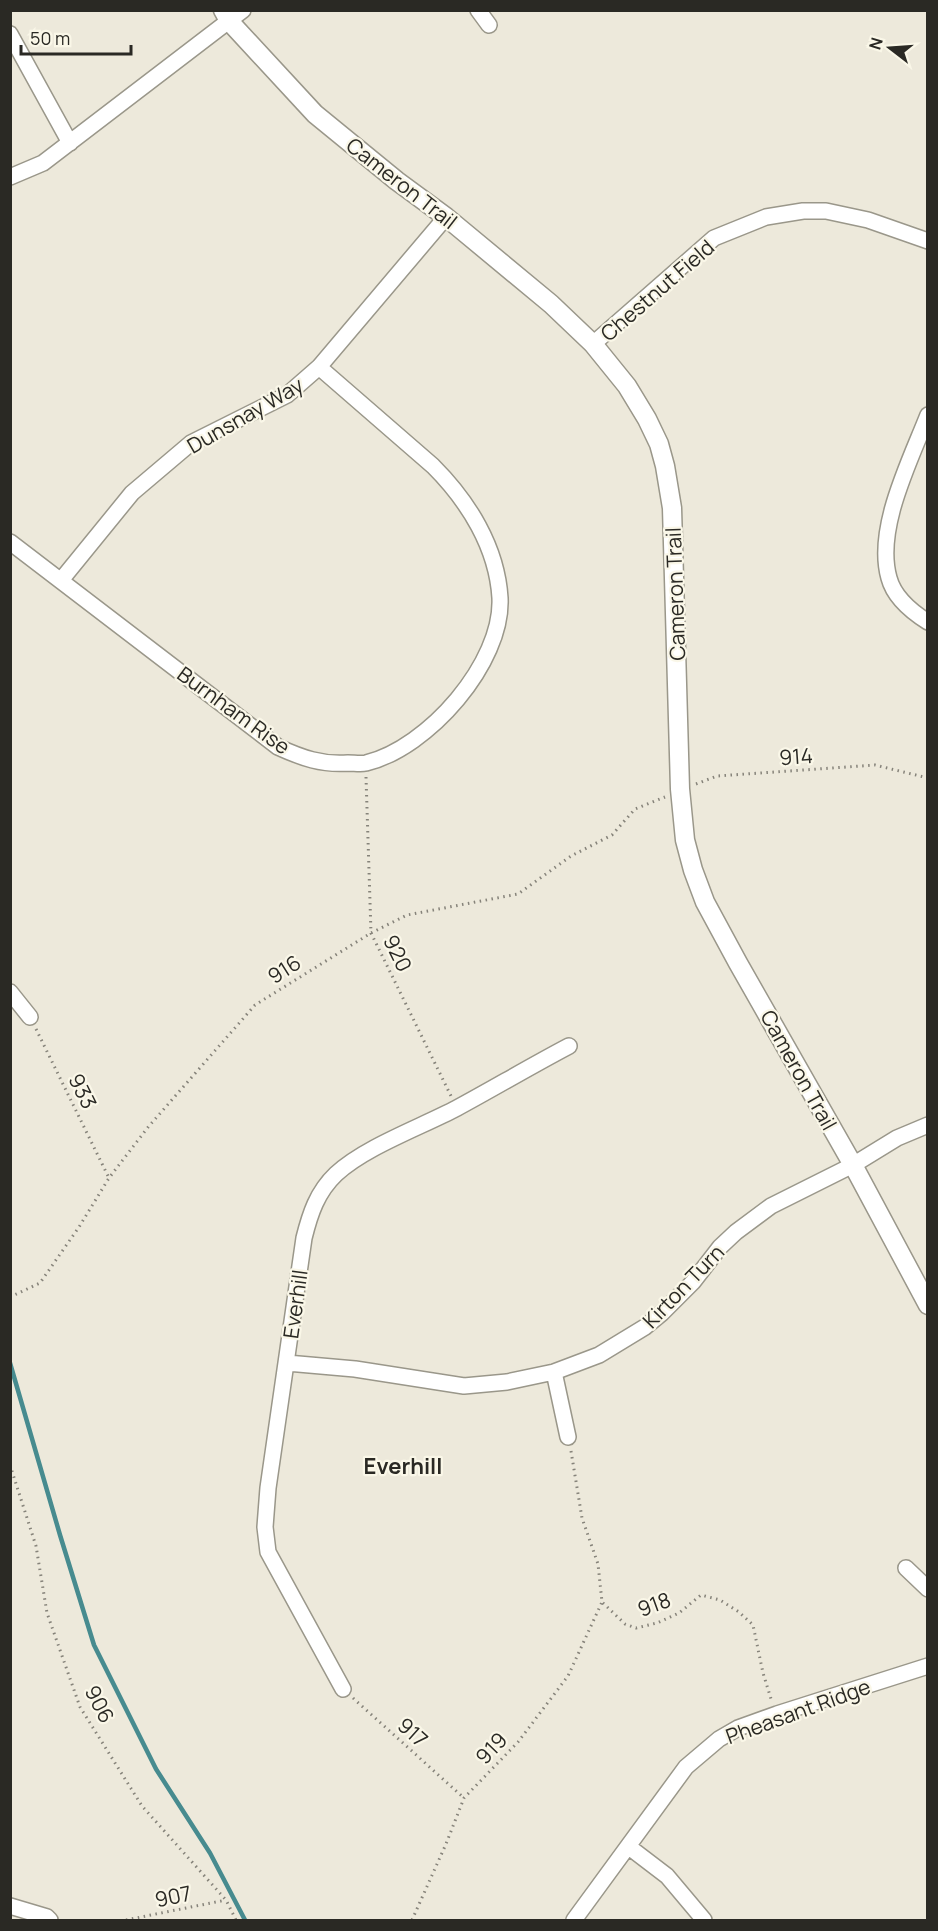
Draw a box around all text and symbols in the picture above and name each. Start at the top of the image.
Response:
scale bar [21,18,130,56]
north arrow [860,18,920,78]
text: 50 m [30,26,70,50]
text: N [863,35,888,52]
street label: Cameron Trail [341,131,463,235]
street label: Chestnut Field [594,233,720,347]
street label: Dunsnay Way [182,370,308,460]
street label: Cameron Trail [659,527,691,661]
street label: Burnham Rise [172,660,296,760]
street label: 914 [778,741,814,771]
street label: 920 [377,930,419,976]
street label: 916 [262,948,306,990]
street label: Cameron Trail [754,1005,844,1135]
street label: 933 [62,1069,104,1113]
street label: Kirton Turn [636,1238,730,1334]
street label: Everhill [276,1268,314,1340]
district label: Everhill [364,1451,442,1481]
street label: 918 [634,1585,674,1623]
street label: Pheasant Ridge [722,1672,874,1750]
street label: 906 [79,1680,121,1728]
street label: 917 [392,1711,434,1753]
street label: 919 [469,1726,513,1770]
street label: 907 [152,1879,194,1913]

